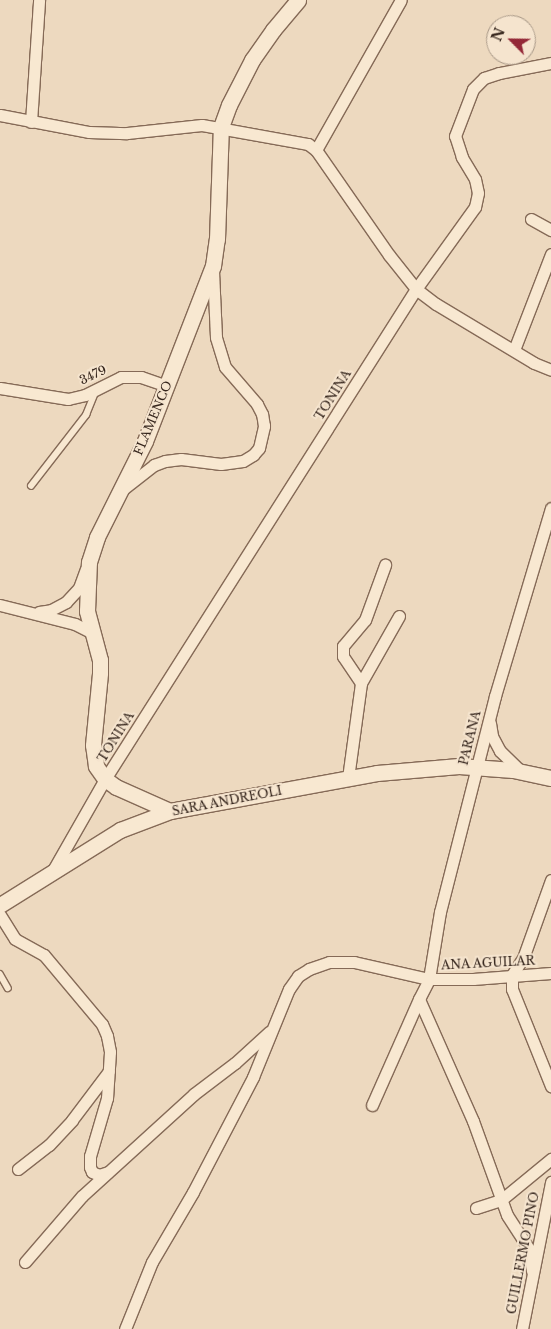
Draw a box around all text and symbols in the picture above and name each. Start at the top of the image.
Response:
north arrow [486,15,536,65]
text: N [487,25,509,44]
street label: 3479 [77,363,109,387]
street label: TONINA [312,367,354,423]
street label: FLAMENCO [131,379,175,457]
street label: TONINA [95,709,137,765]
street label: PARANA [456,709,484,767]
street label: SARA ANDREOLI [170,783,284,819]
street label: ANA AGUILAR [440,953,536,973]
street label: GUILLERMO PINO [504,1191,542,1315]

